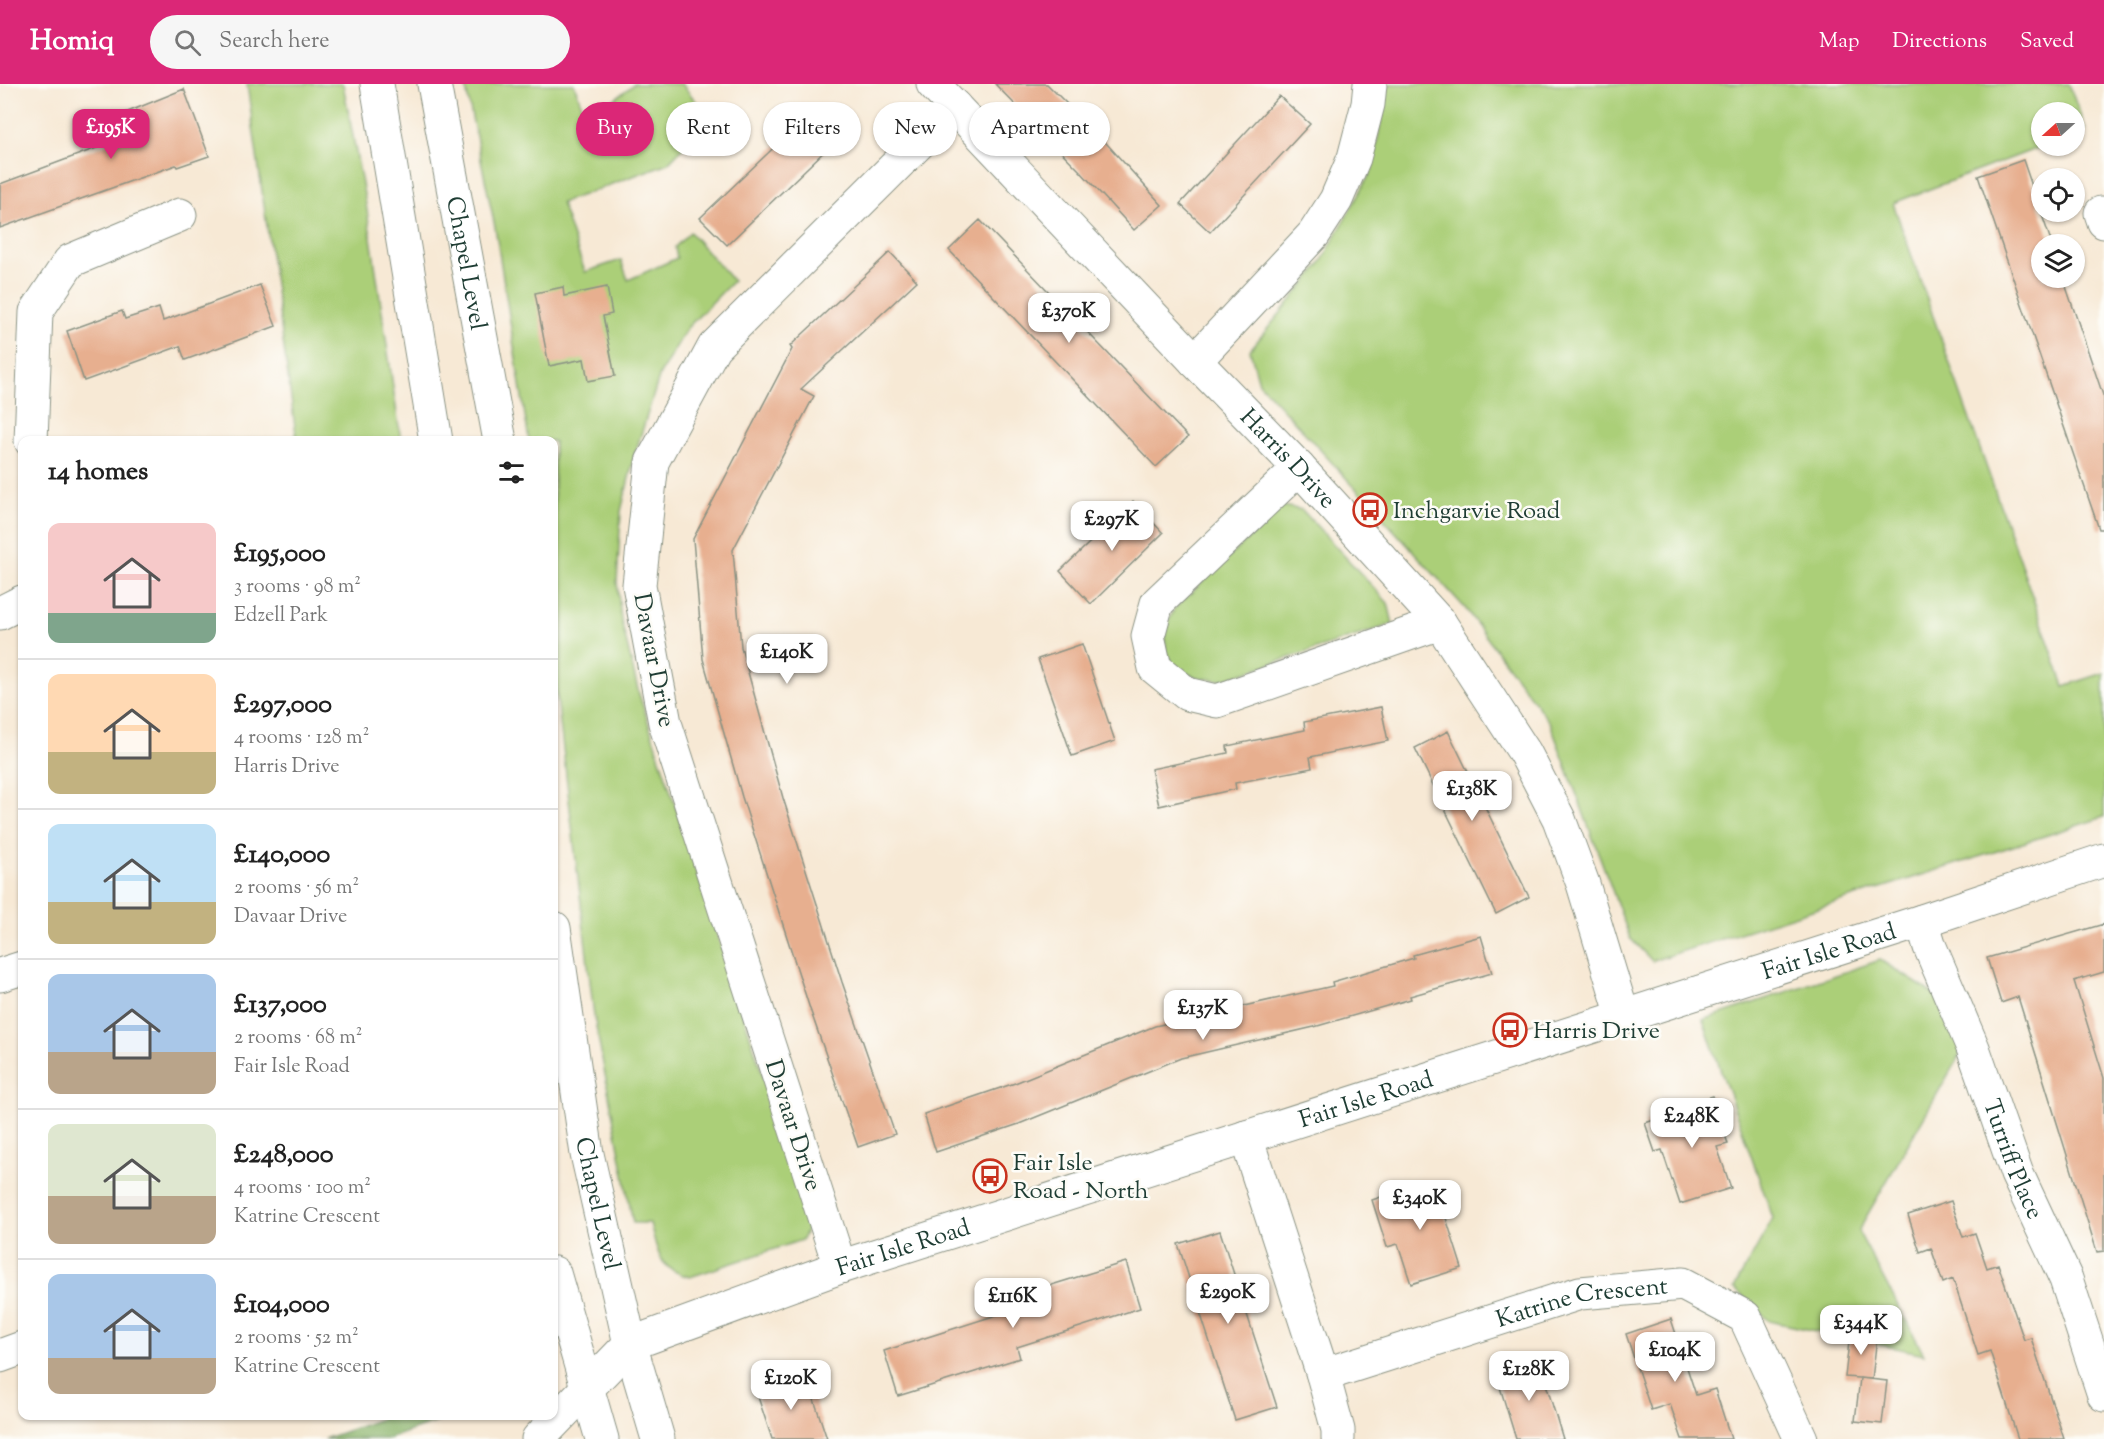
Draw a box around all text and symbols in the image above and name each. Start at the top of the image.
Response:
search box [150,15,570,69]
text: Homiq [30,22,114,62]
icon: search [171,26,204,59]
text: Search here [219,26,329,58]
text: Map [1819,27,1859,57]
text: Directions [1892,27,1987,57]
text: Saved [2020,27,2074,57]
chip: Buy [576,102,654,156]
chip: Rent [666,102,751,156]
chip: Filters [763,102,861,156]
chip: New [873,102,957,156]
chip: Apartment [969,102,1110,156]
north arrow [2031,102,2085,156]
map controls [2031,102,2085,288]
pin: £195K [69,109,153,160]
text: £195K [87,114,135,143]
button: locate [2031,168,2085,222]
street label: Chapel Level [436,194,494,333]
button: layers [2031,234,2085,288]
pin: £370K [1027,293,1111,344]
text: £370K [1042,298,1096,327]
street label: Harris Drive [1231,402,1343,517]
text: 14 homes [48,454,148,491]
icon: filters [495,456,528,489]
bus stop icon: Inchgarvie Road [1352,492,1388,528]
place label: Inchgarvie Road [1393,495,1561,529]
pin: £297K [1070,501,1154,552]
text: £297K [1085,506,1139,535]
text: £195,000 [234,536,326,573]
icon: home [96,547,168,619]
text: 3 rooms · 98 m² [234,573,361,602]
street label: Davaar Drive [623,590,683,730]
text: Edzell Park [234,602,328,631]
pin: £140K [745,634,829,685]
text: £140K [761,639,813,668]
text: £297,000 [234,687,332,724]
icon: home [96,698,168,770]
text: 4 rooms · 128 m² [234,724,369,753]
text: Harris Drive [234,753,340,782]
pin: £138K [1430,771,1514,822]
text: £138K [1447,776,1497,805]
text: £140,000 [234,837,330,874]
icon: home [96,848,168,920]
text: 2 rooms · 56 m² [234,874,359,903]
text: Davaar Drive [234,903,347,932]
street label: Fair Isle Road [1758,915,1901,990]
text: £137,000 [234,987,327,1024]
pin: £137K [1161,990,1245,1041]
text: £137K [1178,995,1228,1024]
icon: home [96,998,168,1070]
bus stop icon: Harris Drive [1492,1012,1528,1048]
place label: Harris Drive [1533,1015,1660,1049]
text: 2 rooms · 68 m² [234,1024,362,1053]
text: Fair Isle Road [234,1053,350,1082]
street label: Davaar Drive [755,1056,829,1196]
street label: Fair Isle Road [1295,1063,1438,1138]
street label: Turriff Place [1973,1095,2051,1225]
pin: £248K [1650,1098,1734,1149]
text: £248K [1664,1103,1720,1132]
street label: Chapel Level [566,1135,628,1274]
text: £248,000 [234,1137,334,1174]
place label: Fair Isle Road - North [1013,1147,1149,1209]
icon: home [96,1148,168,1220]
bus stop icon: Fair Isle Road - North [972,1158,1008,1194]
text: 4 rooms · 100 m² [234,1174,371,1203]
pin: £340K [1378,1180,1462,1231]
text: £340K [1393,1185,1447,1214]
text: Katrine Crescent [234,1203,380,1232]
street label: Fair Isle Road [832,1211,975,1286]
street label: Katrine Crescent [1492,1270,1669,1338]
pin: £290K [1186,1274,1270,1325]
pin: £116K [971,1278,1055,1329]
text: £290K [1200,1279,1256,1308]
text: £116K [988,1283,1038,1312]
text: £104,000 [234,1287,330,1324]
icon: home [96,1298,168,1370]
pin: £344K [1819,1305,1903,1356]
text: £344K [1834,1310,1888,1339]
text: 2 rooms · 52 m² [234,1324,359,1353]
pin: £104K [1633,1332,1717,1383]
text: £104K [1649,1337,1701,1366]
pin: £128K [1487,1351,1571,1402]
text: Katrine Crescent [234,1353,380,1382]
text: £128K [1503,1356,1555,1385]
pin: £120K [749,1360,833,1411]
text: £120K [765,1365,817,1394]

